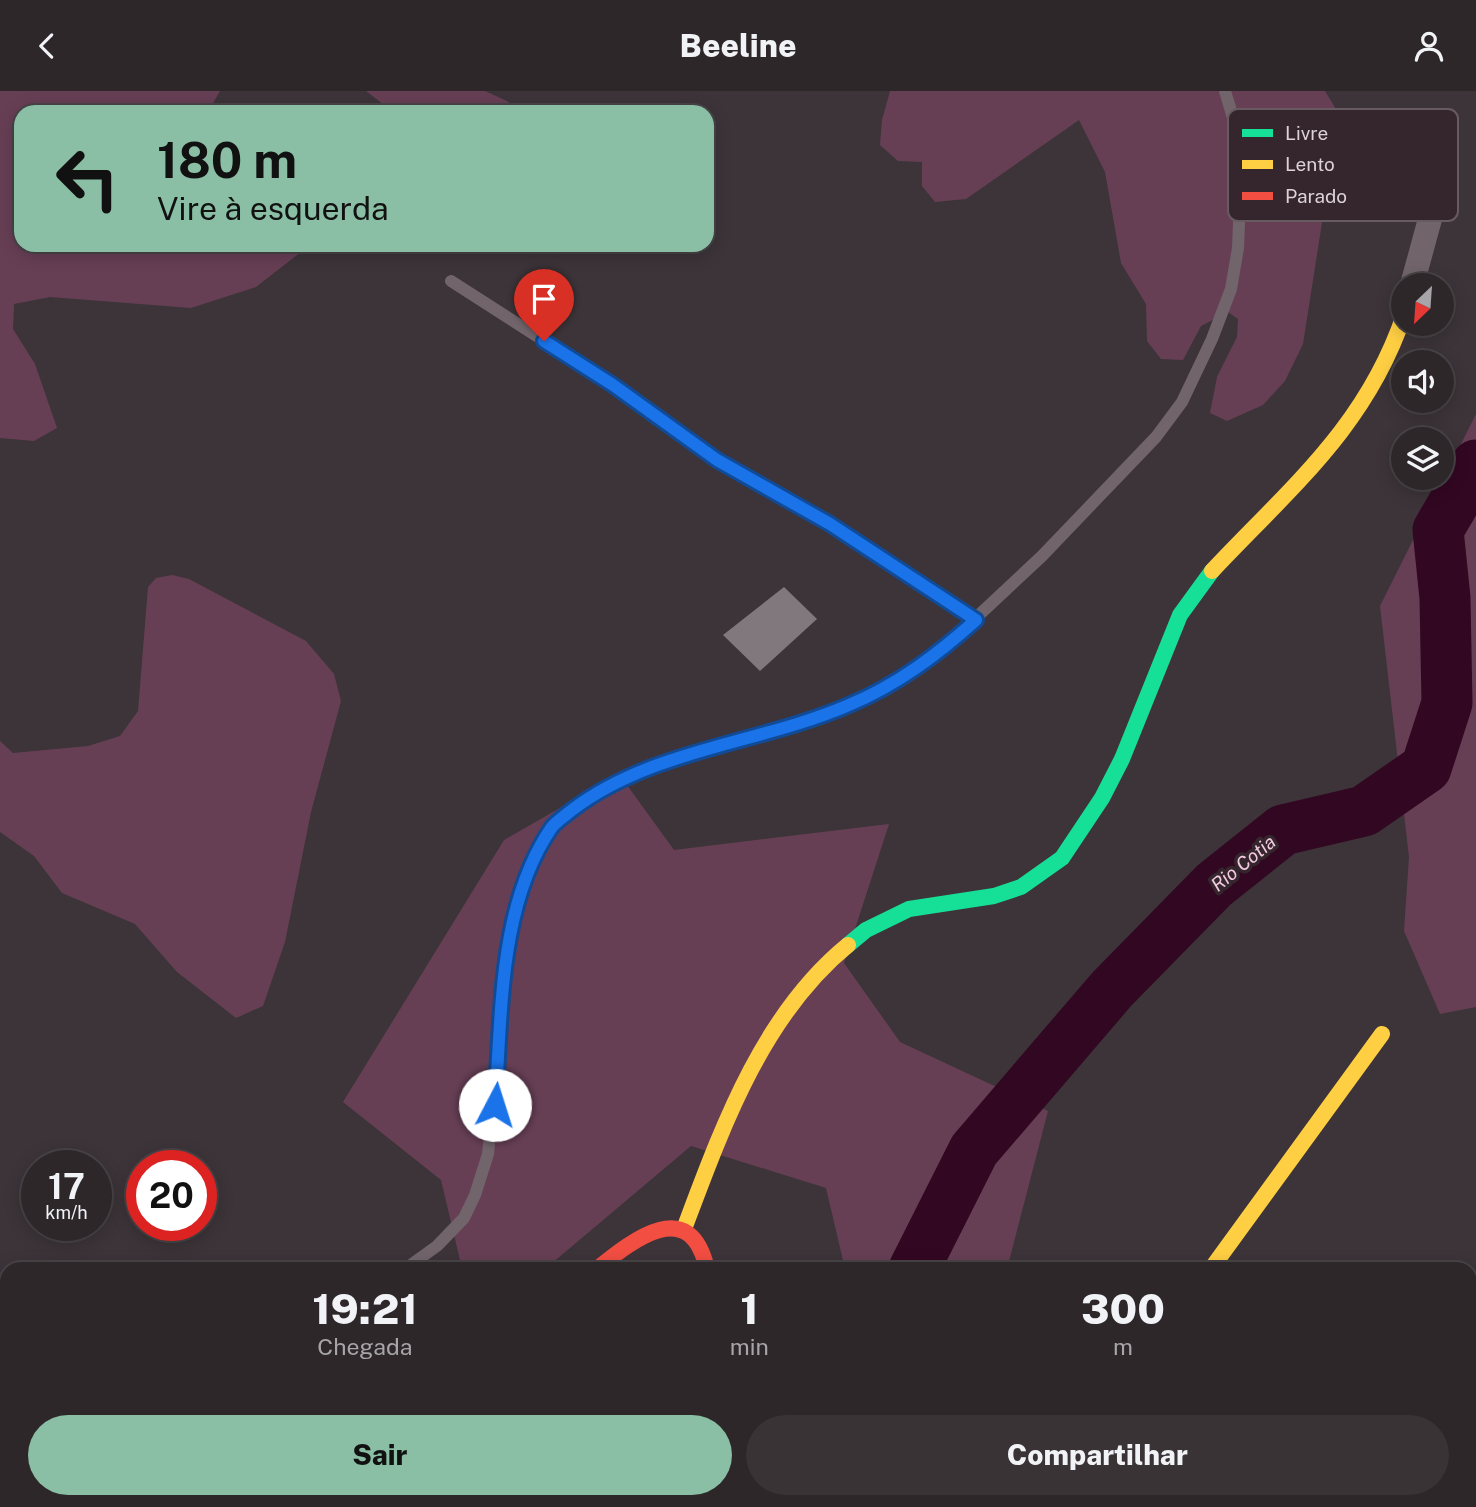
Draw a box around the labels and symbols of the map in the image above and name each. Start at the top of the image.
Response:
legend [1228,109,1458,221]
text: Livre [1285,122,1328,144]
text: Lento [1285,153,1335,175]
text: Parado [1285,185,1347,207]
pin [514,269,574,341]
north arrow [1391,273,1454,336]
water label: Rio Cotia [1206,830,1280,896]
position arrow [458,1068,532,1142]
speed limit sign: 20 [126,1150,217,1241]

